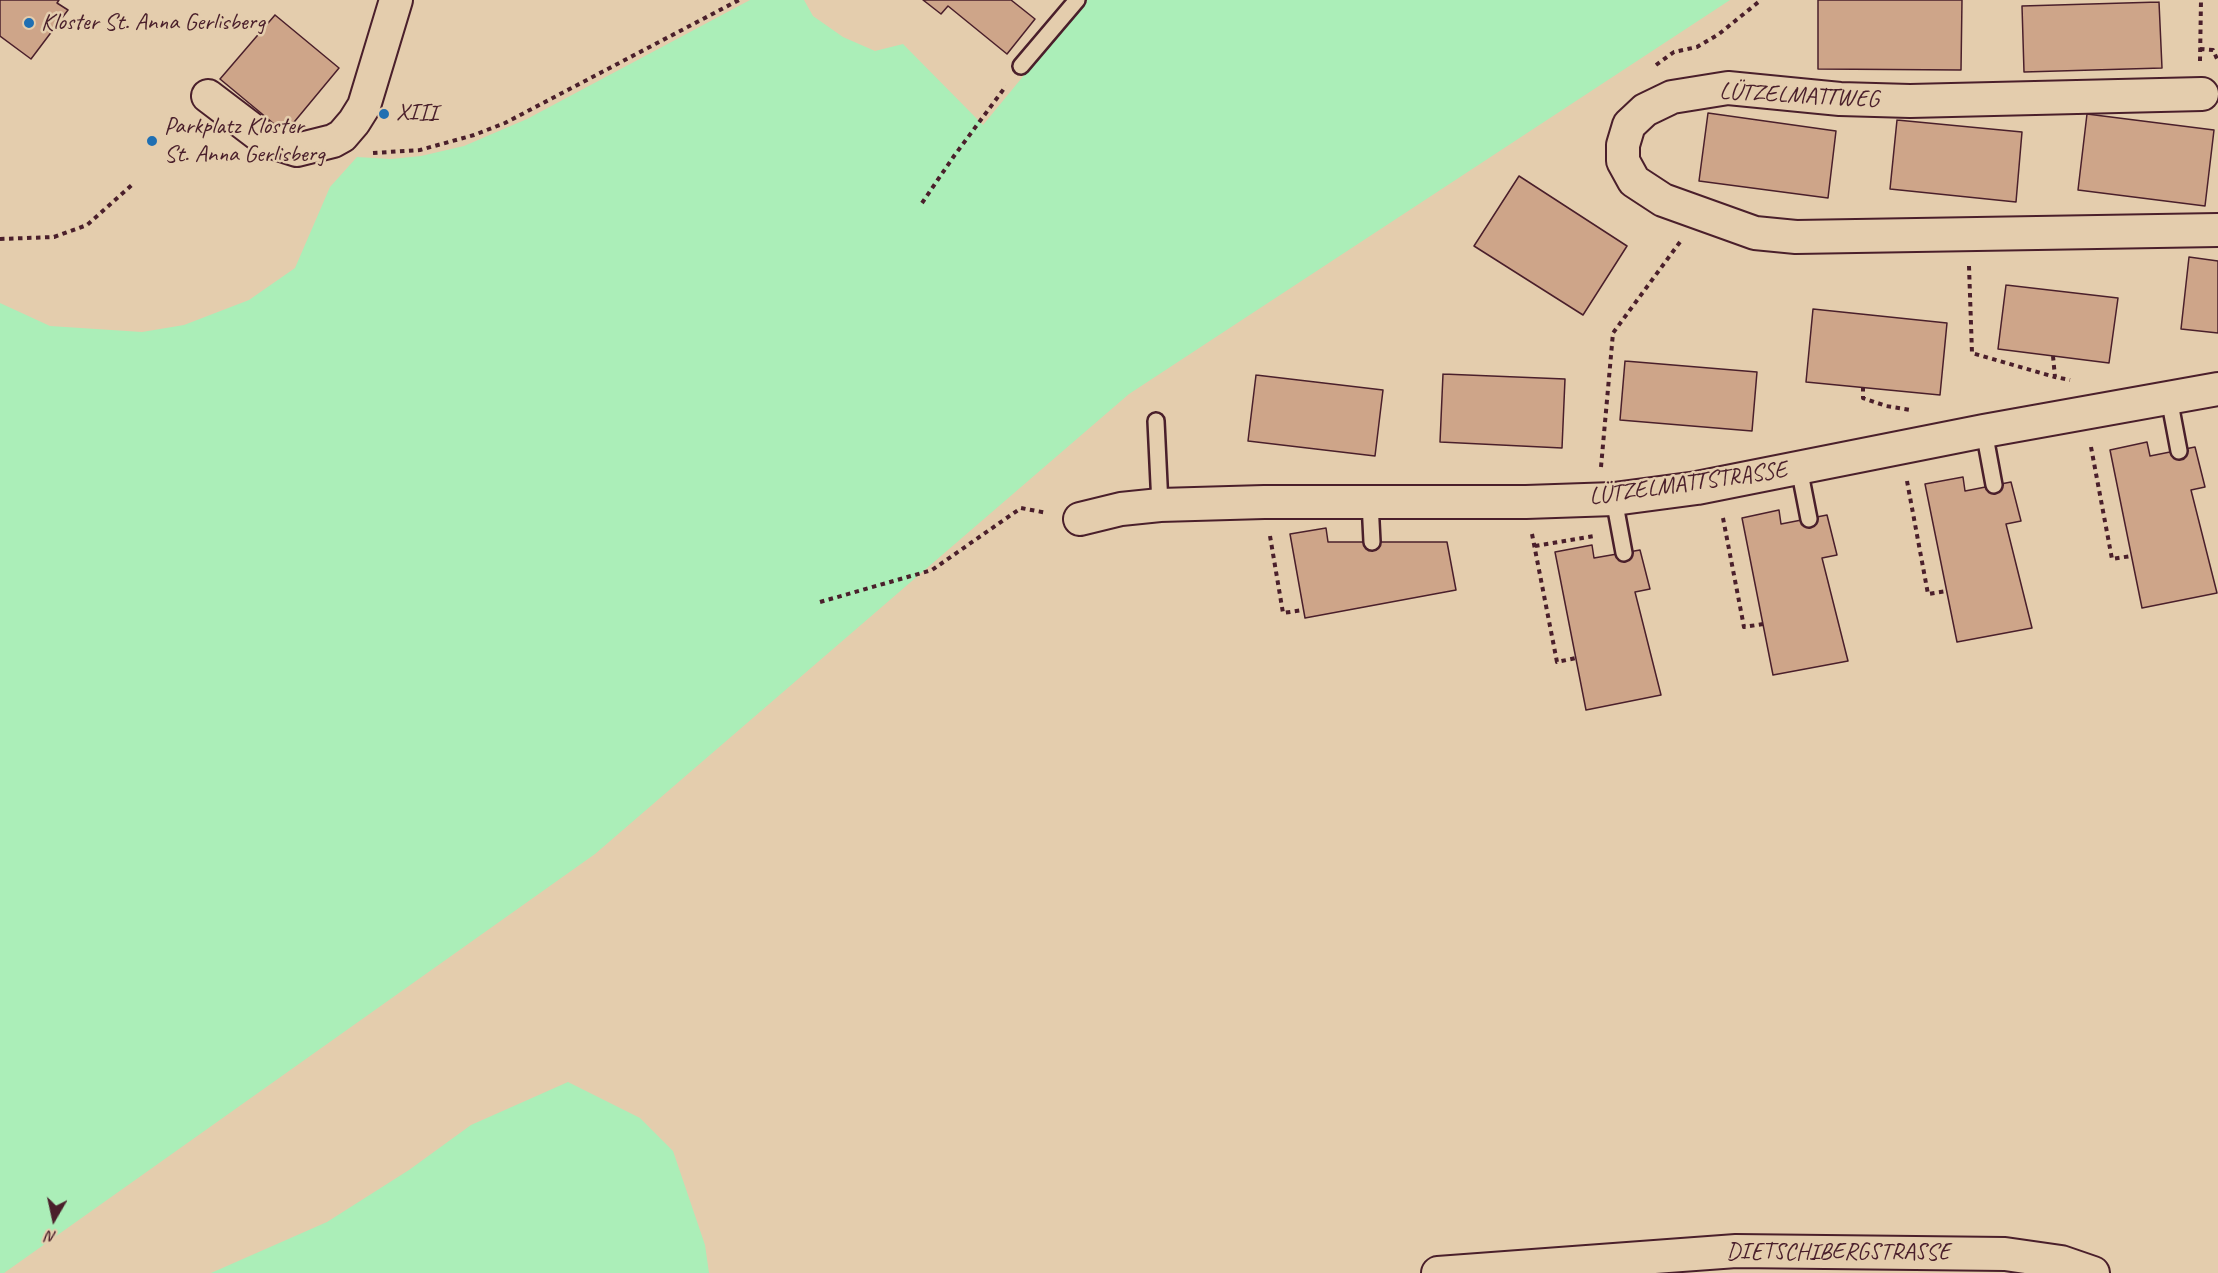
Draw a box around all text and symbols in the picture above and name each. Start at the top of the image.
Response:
place label: Kloster St. Anna Gerlisberg [41,9,265,37]
marker: Kloster St. Anna Gerlisberg [22,16,36,30]
street label: LÜTZELMATTWEG [1719,77,1879,115]
place label: XIII [396,100,438,128]
marker: XIII [377,107,391,121]
place label: Parkplatz Kloster St. Anna Gerlisberg [164,113,325,169]
marker: Parkplatz Kloster St. Anna Gerlisberg [145,134,159,148]
street label: LÜTZELMATTSTRASSE [1587,456,1789,512]
north arrow [24,1189,84,1249]
text: N [45,1226,58,1247]
street label: DIETSCHIBERGSTRASSE [1726,1239,1950,1267]

